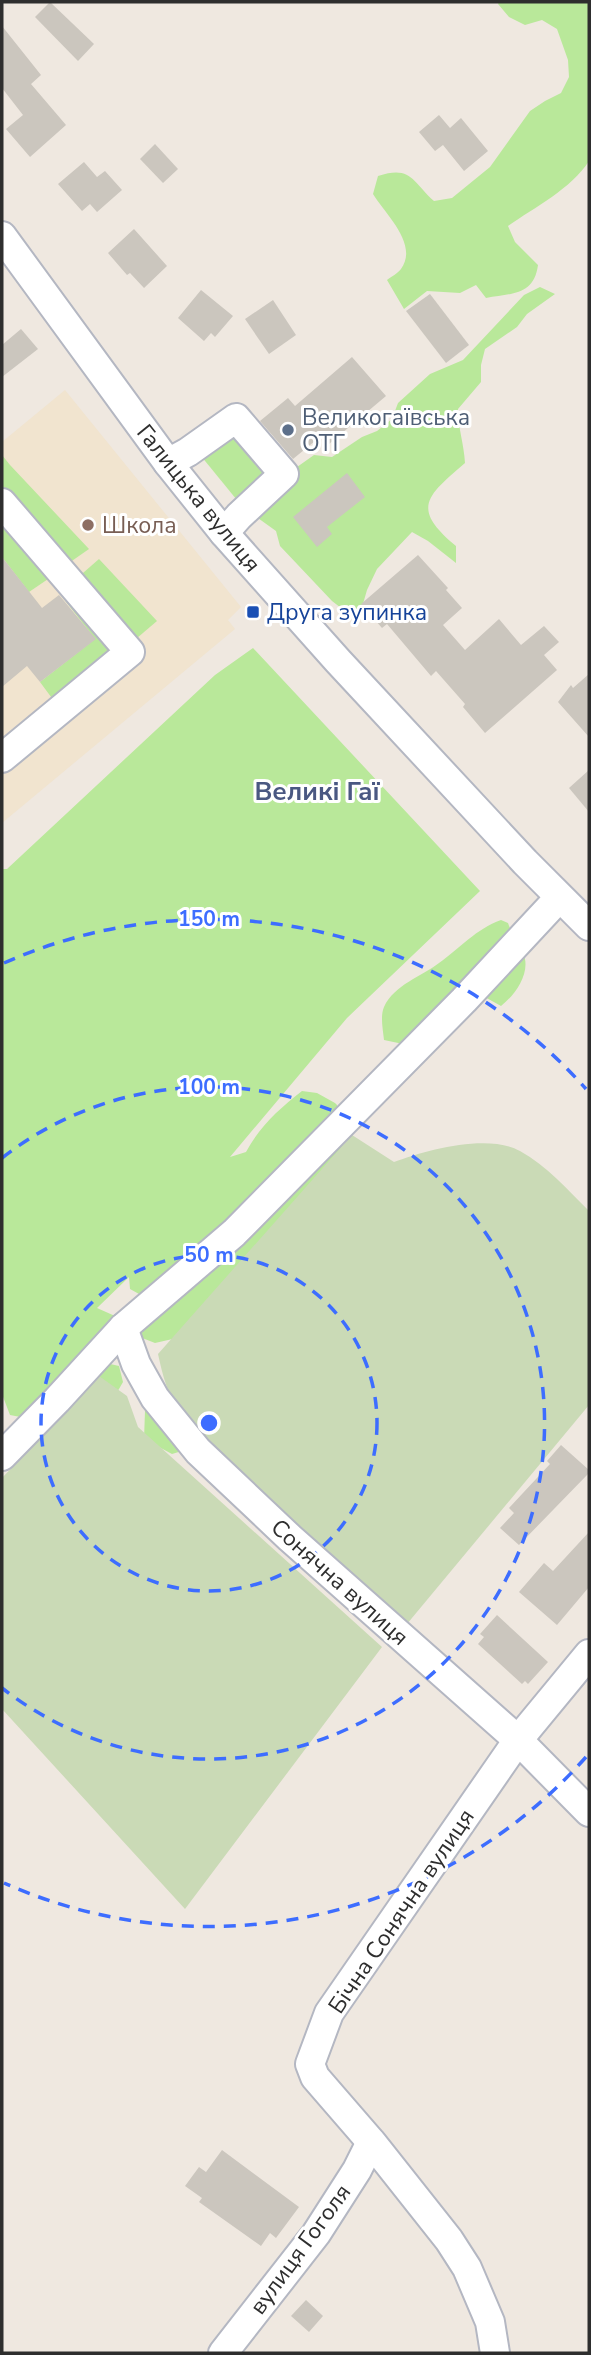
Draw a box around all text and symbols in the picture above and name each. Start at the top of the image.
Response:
place label: Великогаївська ОТГ [302,402,470,459]
street label: Галицька вулиця [129,418,268,579]
marker: Великогаївська ОТГ [280,422,296,438]
place label: Школа [102,510,177,541]
marker: Школа [80,517,96,533]
place label: Друга зупинка [267,597,427,628]
marker: Друга зупинка [245,604,261,620]
district label: Великі Гаї [254,774,381,809]
text: 150 m [178,905,240,933]
text: 100 m [178,1073,240,1101]
text: 50 m [184,1241,234,1269]
centre of rings [197,1411,221,1435]
street label: Сонячна вулиця [264,1512,415,1653]
street label: Бічна Сонячна вулиця [321,1803,482,2020]
street label: вулиця Гоголя [243,2178,358,2321]

